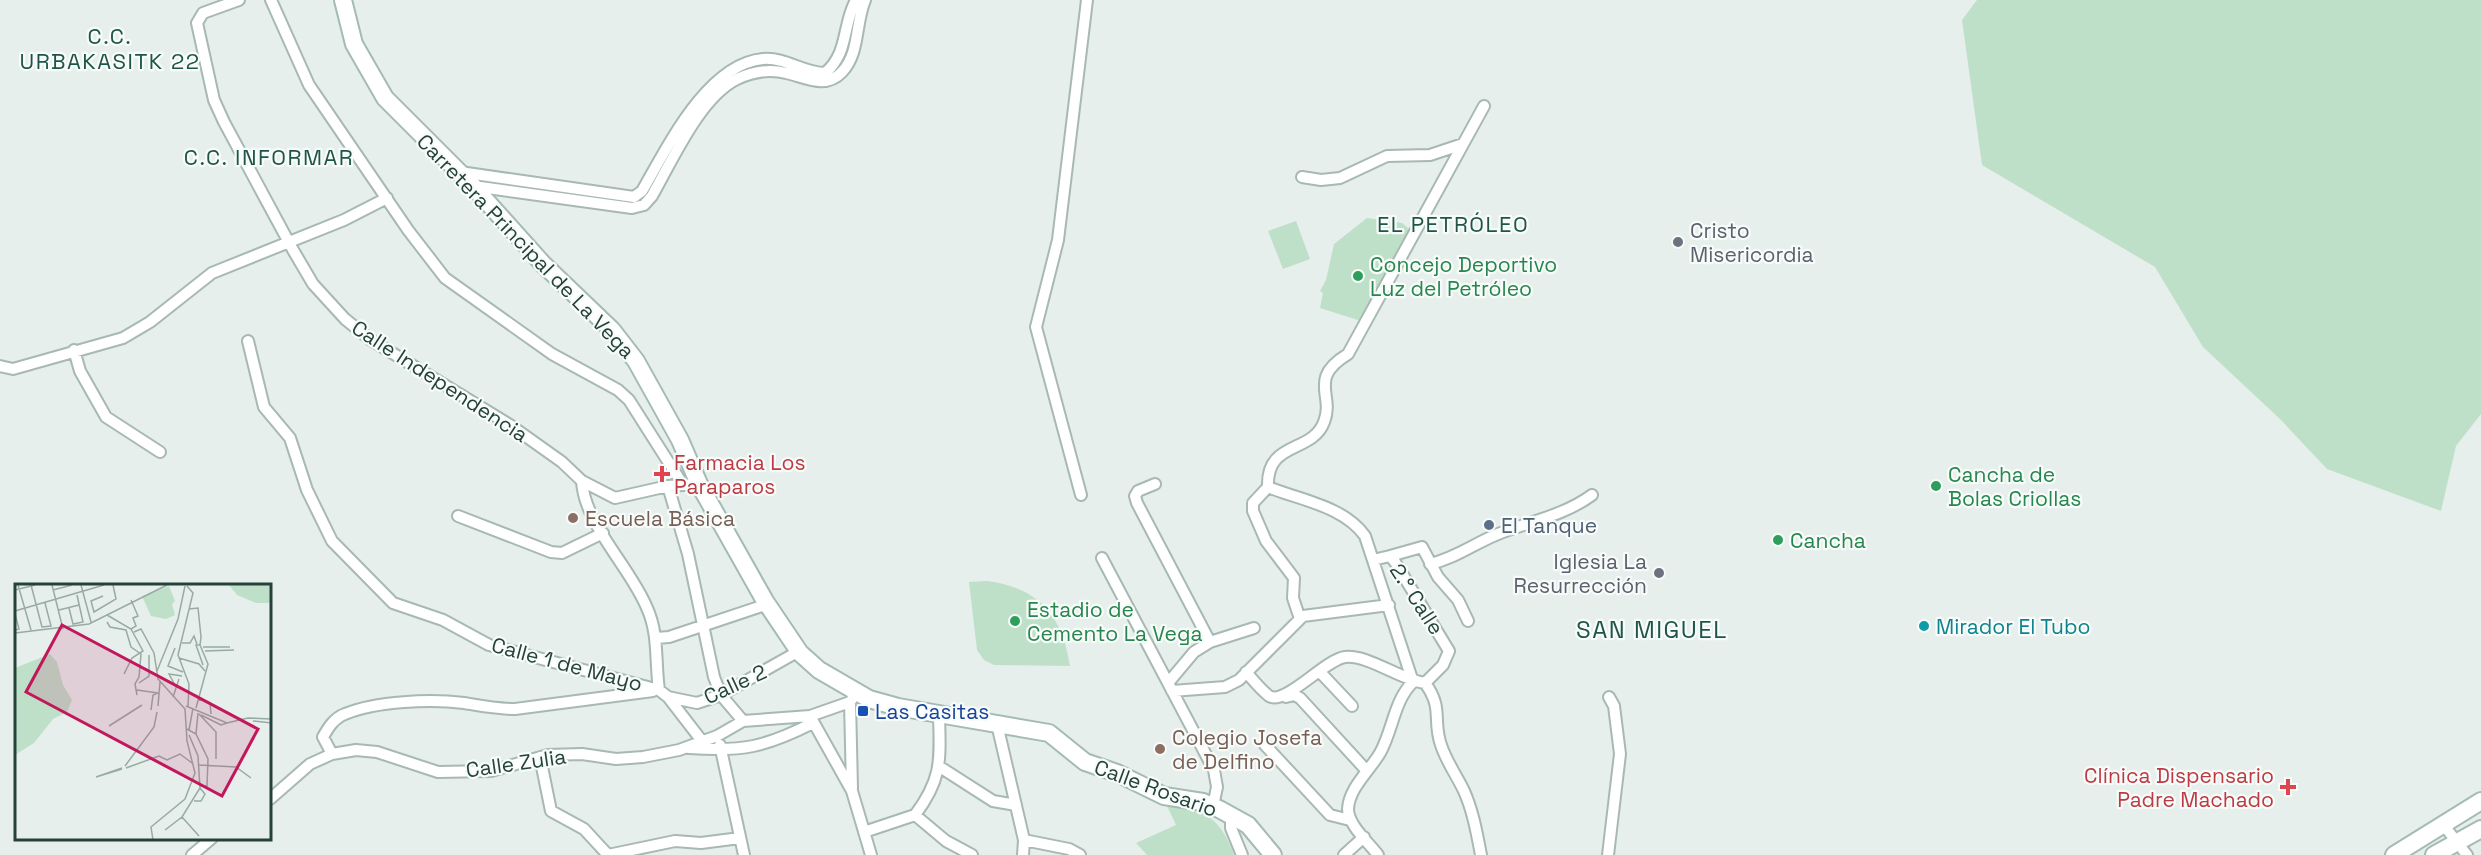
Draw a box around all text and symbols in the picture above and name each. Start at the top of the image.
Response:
district label: C.C. URBAKASITK 22 [20,22,200,75]
street label: Carretera Principal de La Vega [411,128,641,364]
district label: C.C. INFORMAR [184,143,354,171]
district label: EL PETRÓLEO [1377,210,1529,238]
place label: Cristo Misericordia [1690,217,1814,268]
marker: Cristo Misericordia [1671,235,1685,249]
place label: Concejo Deportivo Luz del Petróleo [1370,251,1557,302]
marker: Concejo Deportivo Luz del Petróleo [1351,269,1365,283]
street label: Calle Independencia [347,314,533,448]
place label: Farmacia Los Paraparos [674,449,806,500]
place label: Cancha de Bolas Criollas [1948,461,2081,512]
marker: Farmacia Los Paraparos [655,467,669,481]
marker: Cancha de Bolas Criollas [1929,479,1943,493]
place label: Escuela Básica [585,505,735,532]
marker: Escuela Básica [566,511,580,525]
place label: El Tanque [1501,512,1597,539]
marker: El Tanque [1482,518,1496,532]
place label: Cancha [1790,527,1866,554]
marker: Cancha [1771,533,1785,547]
place label: Iglesia La Resurrección [1513,548,1647,599]
street label: 2.° Calle [1384,558,1450,640]
marker: Iglesia La Resurrección [1652,566,1666,580]
inset map [15,584,272,840]
place label: Estadio de Cemento La Vega [1027,596,1203,647]
place label: Mirador El Tubo [1936,613,2090,640]
marker: Estadio de Cemento La Vega [1008,614,1022,628]
district label: SAN MIGUEL [1576,614,1728,645]
marker: Mirador El Tubo [1917,619,1931,633]
street label: Calle 1 de Mayo [489,631,645,697]
street label: Calle 2 [699,658,771,710]
place label: Las Casitas [875,698,989,725]
marker: Las Casitas [856,704,870,718]
place label: Colegio Josefa de Delfino [1172,724,1322,775]
marker: Colegio Josefa de Delfino [1153,742,1167,756]
street label: Calle Zulia [464,743,568,783]
street label: Calle Rosario [1091,753,1221,823]
place label: Clínica Dispensario Padre Machado [2084,762,2274,813]
marker: Clínica Dispensario Padre Machado [2279,778,2297,796]

